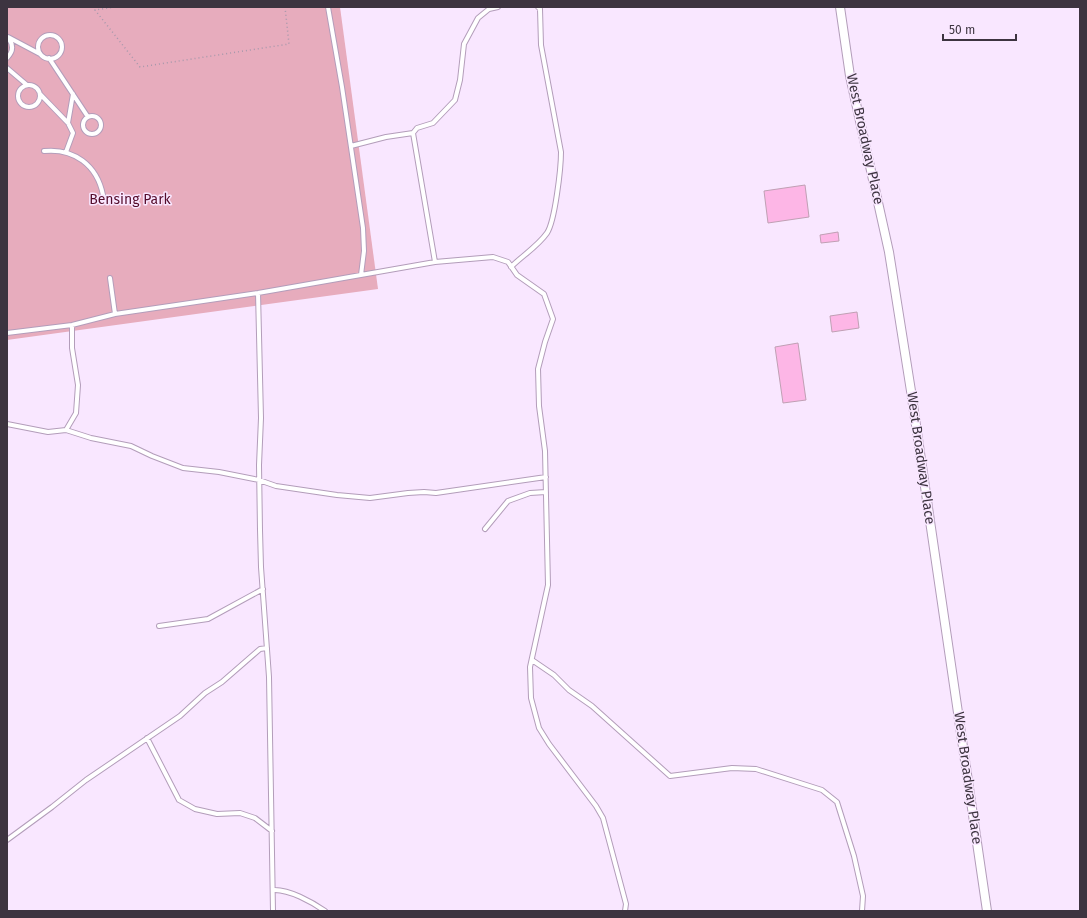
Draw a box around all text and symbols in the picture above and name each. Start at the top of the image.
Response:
scale bar [943,16,1016,42]
text: 50 m [949,23,975,37]
street label: West Broadway Place [843,72,887,206]
park label: Bensing Park [89,191,172,208]
street label: West Broadway Place [903,391,939,525]
street label: West Broadway Place [950,711,986,845]

